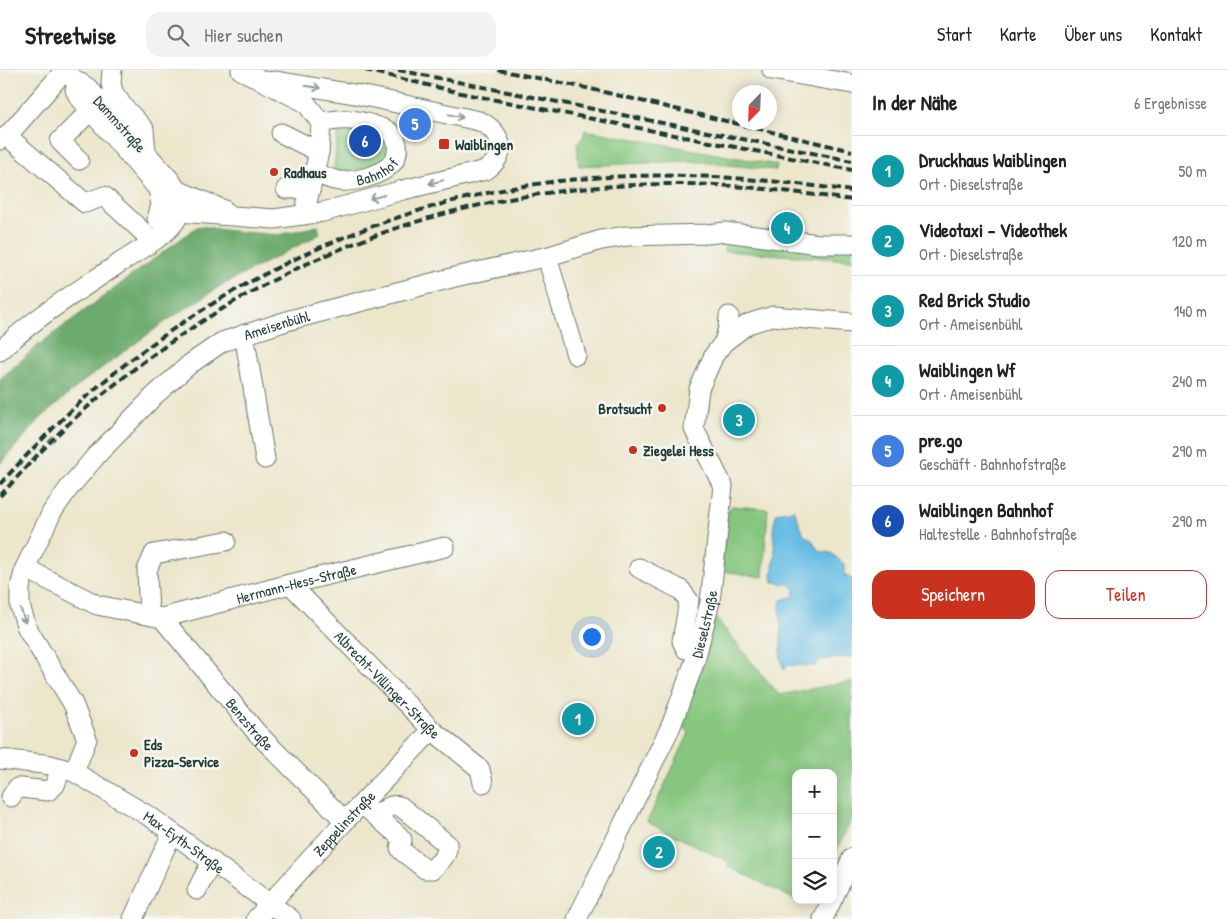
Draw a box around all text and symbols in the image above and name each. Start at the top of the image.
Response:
search box [146,12,496,57]
text: Streetwise [25,19,116,51]
icon: search [164,21,192,49]
text: Hier suchen [204,22,283,48]
text: Start [937,22,972,47]
text: Karte [1000,22,1036,47]
text: Über uns [1064,22,1122,47]
text: Kontakt [1150,22,1202,47]
one-way arrow [304,82,320,92]
north arrow [732,85,777,130]
text: In der Nähe [872,88,957,117]
street label: Dammstraße [89,91,151,157]
text: 6 Ergebnisse [1134,92,1207,114]
pin: 5 [399,105,431,143]
one-way arrow [447,112,463,121]
pin: 6 [349,122,381,160]
place label: Waiblingen [455,134,513,156]
marker: Waiblingen [437,137,451,151]
text: Druckhaus Waiblingen [919,147,1067,173]
street label: Bahnhof [354,153,404,190]
text: 1 [885,160,891,182]
text: 50 m [1179,160,1207,182]
place label: Radhaus [284,162,327,183]
marker: Radhaus [268,166,280,178]
text: Ort · Dieselstraße [919,173,1023,195]
one-way arrow [429,178,445,187]
one-way arrow [369,193,385,202]
pin: 4 [771,209,803,247]
text: Videotaxi - Videothek [919,217,1067,243]
text: 2 [884,230,892,252]
text: 120 m [1172,230,1207,252]
text: Ort · Dieselstraße [919,243,1023,265]
text: Red Brick Studio [919,287,1030,313]
text: 3 [884,300,892,322]
text: 140 m [1173,300,1207,322]
street label: Ameisenbühl [241,305,312,345]
text: Ort · Ameisenbühl [919,313,1023,335]
text: Waiblingen Wf [919,357,1016,383]
text: 4 [885,370,891,392]
text: 240 m [1172,370,1207,392]
text: Ort · Ameisenbühl [919,383,1023,405]
place label: Brotsucht [598,398,653,419]
pin: 3 [723,401,755,439]
marker: Brotsucht [656,402,668,414]
text: pre.go [919,427,962,453]
place label: Ziegelei Hess [643,440,714,462]
text: 5 [885,440,891,462]
text: 290 m [1172,440,1207,462]
marker: Ziegelei Hess [627,444,639,456]
text: Geschäft · Bahnhofstraße [919,453,1066,475]
text: Waiblingen Bahnhof [919,497,1053,523]
text: 6 [885,510,891,532]
text: 290 m [1172,510,1207,532]
text: Haltestelle · Bahnhofstraße [919,523,1077,545]
street label: Hermann-Hess-Straße [234,558,358,608]
button: Speichern [872,570,1035,619]
button: Teilen [1045,570,1207,619]
street label: Dieselstraße [686,589,722,660]
one-way arrow [19,608,29,624]
your location [579,624,605,650]
street label: Albrecht-Villinger-Straße [330,626,445,743]
street label: Benzstraße [222,693,279,755]
pin: 1 [562,700,594,738]
place label: Eds Pizza-Service [144,734,219,772]
marker: Eds Pizza-Service [128,747,140,759]
map controls [792,769,837,904]
button: + [792,769,837,814]
street label: Zeppelinstraße [308,785,380,861]
street label: Max-Eyth-Straße [140,805,229,878]
button: − [792,814,837,859]
pin: 2 [643,833,675,871]
button: layers [792,859,837,904]

